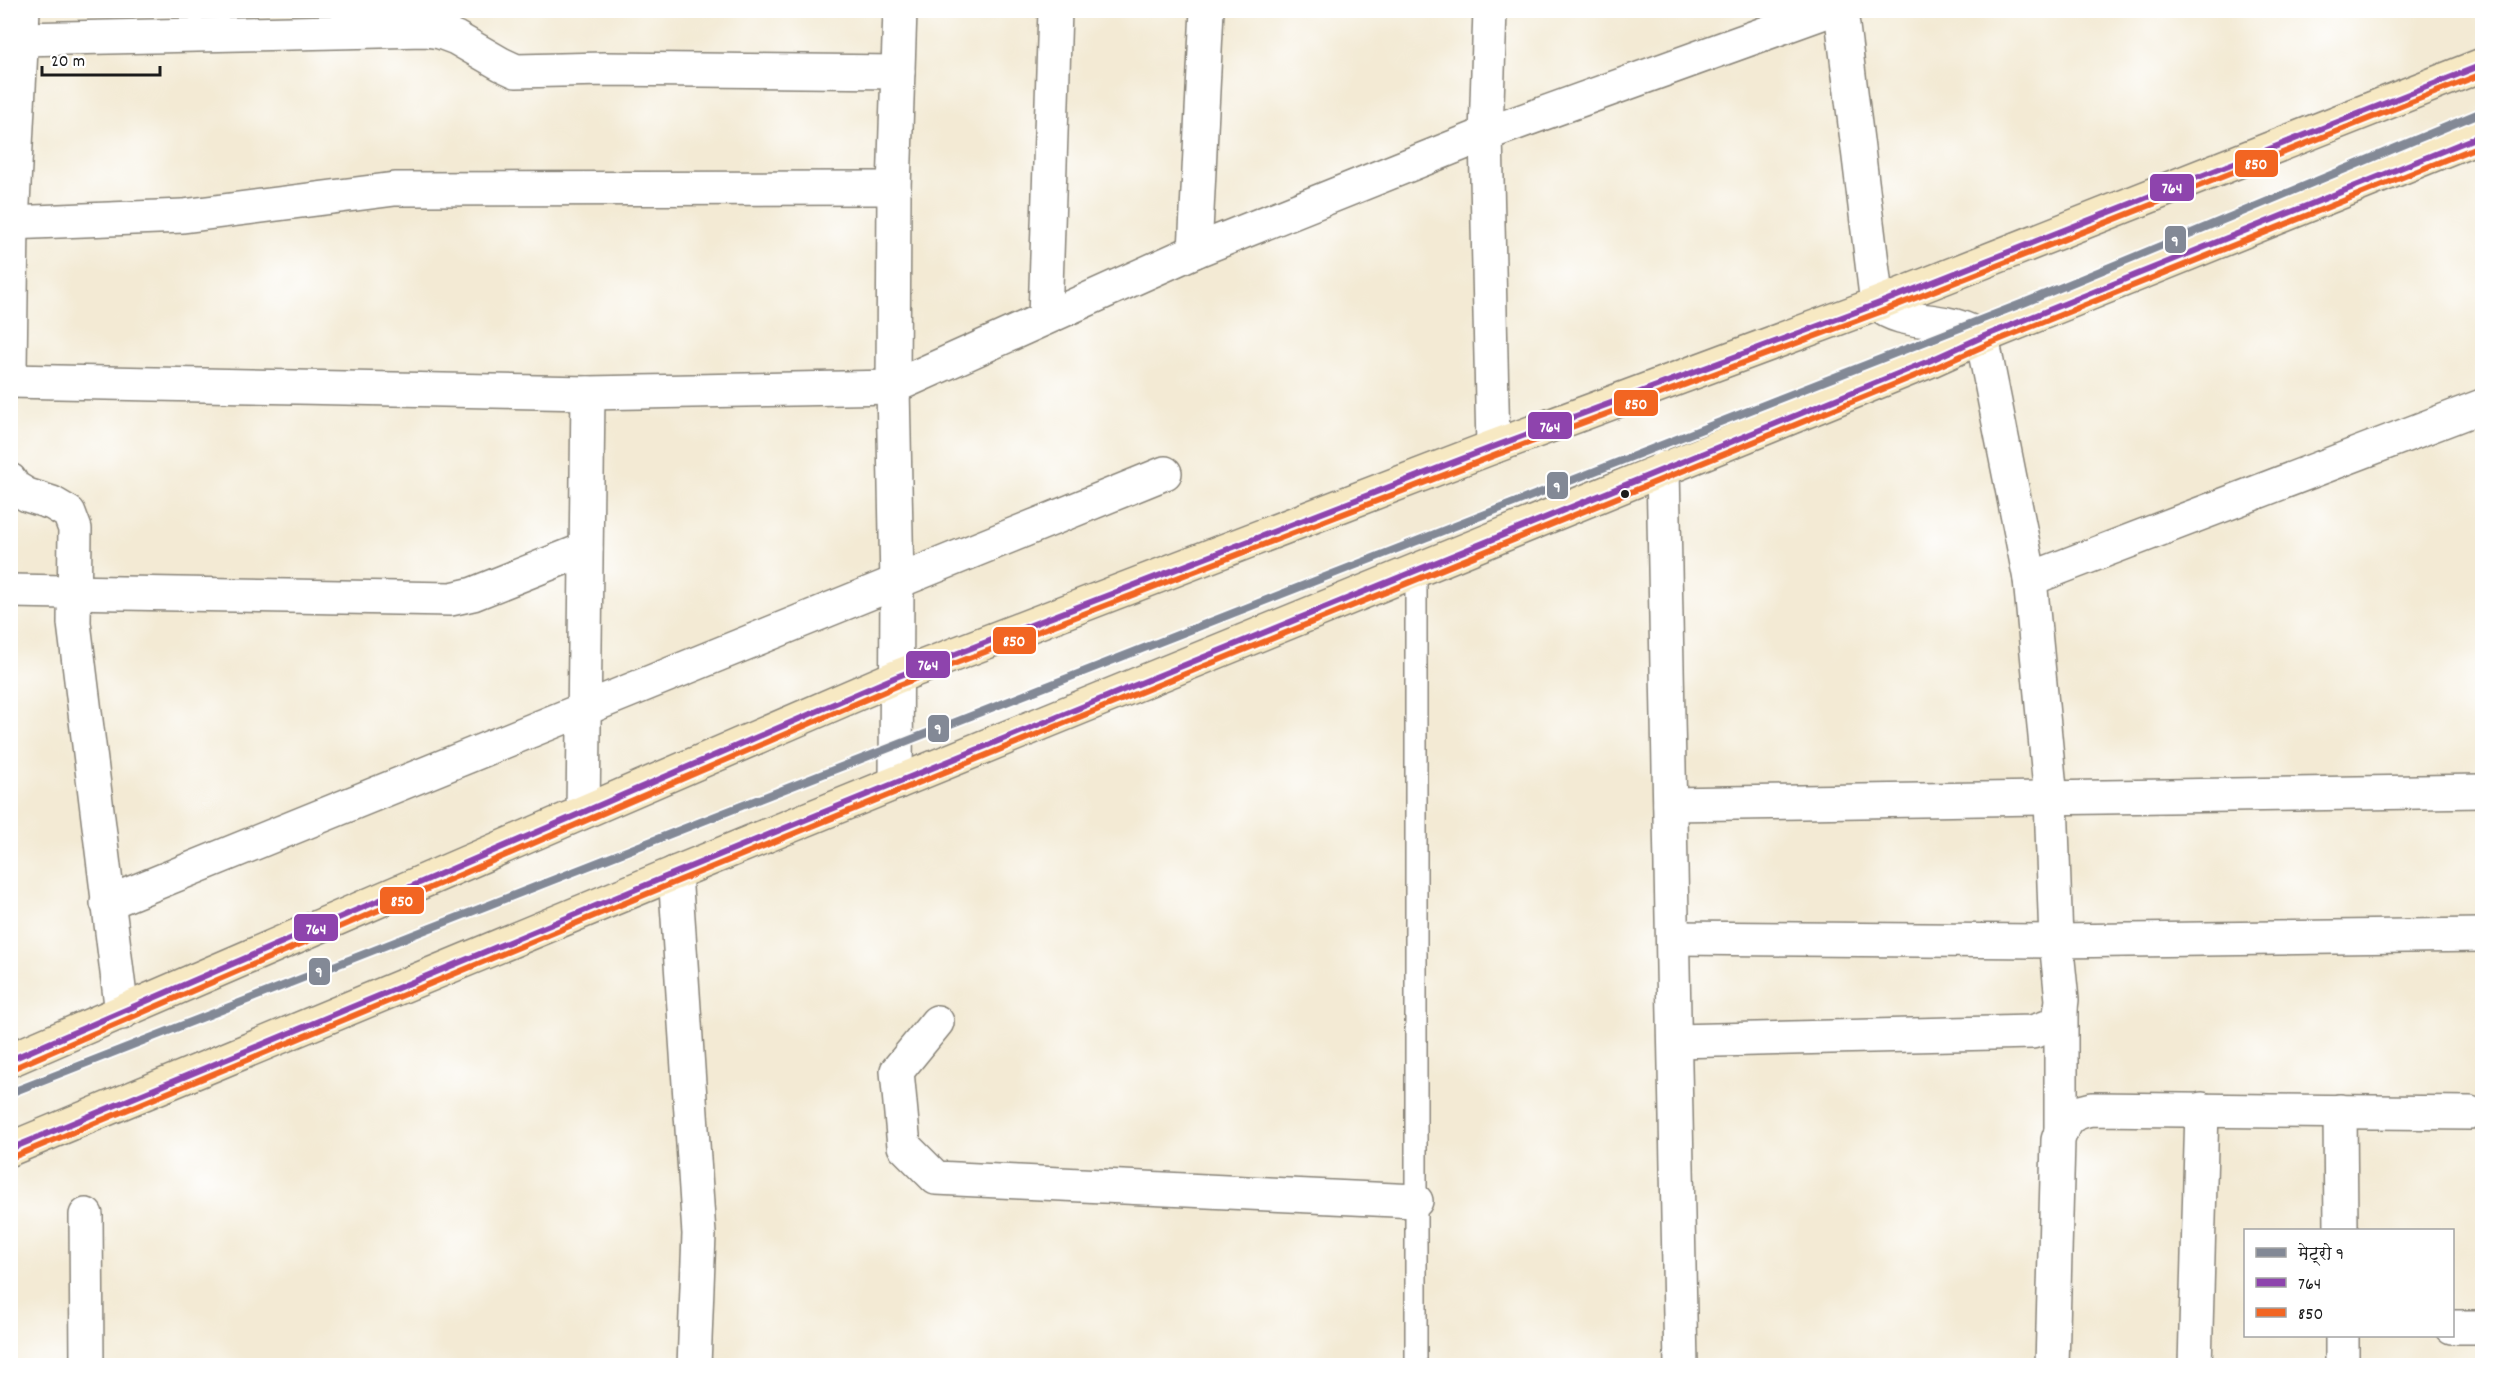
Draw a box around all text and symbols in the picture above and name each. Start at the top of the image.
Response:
scale bar [42,39,160,77]
text: 20 m [51,50,85,75]
line badge: 850 [2234,149,2279,178]
text: 850 [2245,154,2267,177]
line badge: 764 [2149,173,2195,202]
text: 764 [2162,178,2182,201]
line badge: 9 [2164,225,2187,254]
text: 9 [2171,231,2179,254]
line badge: 850 [1613,389,1659,417]
text: 850 [1625,394,1647,417]
line badge: 764 [1527,411,1573,440]
text: 764 [1540,417,1560,440]
line badge: 9 [1546,471,1569,500]
text: 9 [1553,477,1561,500]
unlabelled marker [1619,488,1631,500]
line badge: 850 [992,626,1037,655]
text: 850 [1003,631,1025,654]
line badge: 764 [905,650,951,679]
text: 764 [918,655,938,678]
line badge: 9 [927,714,950,743]
text: 9 [934,719,942,742]
line badge: 850 [379,886,425,915]
text: 850 [391,891,413,914]
line badge: 764 [293,913,339,942]
text: 764 [306,919,326,942]
line badge: 9 [308,957,331,986]
text: 9 [315,962,323,985]
legend [2244,1229,2454,1337]
text: मेट्रो 9 [2297,1242,2344,1268]
text: 764 [2298,1273,2321,1298]
text: 850 [2298,1303,2323,1328]

